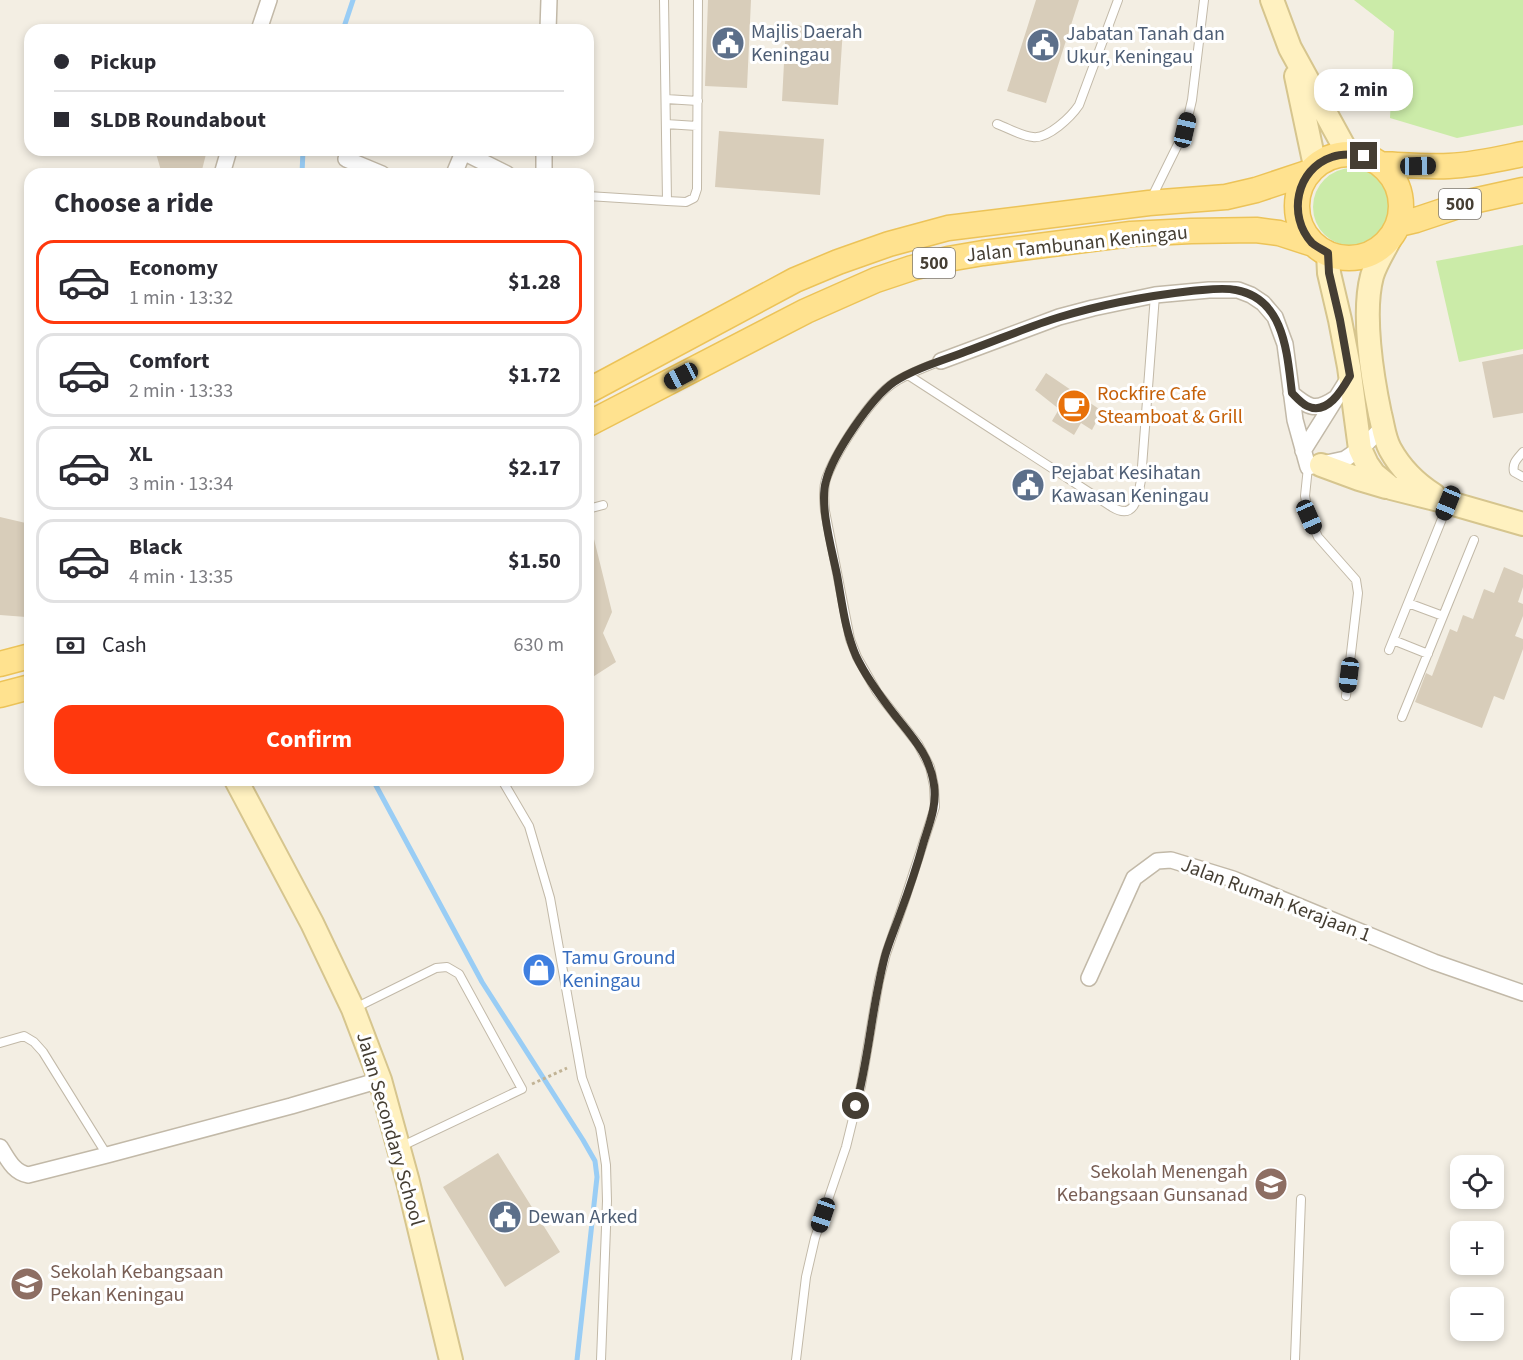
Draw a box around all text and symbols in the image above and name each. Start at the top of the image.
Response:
place label: Majlis Daerah Keningau [751,18,863,69]
place label: Jabatan Tanah dan Ukur, Keningau [1066,20,1225,71]
public building icon: Majlis Daerah Keningau [710,25,746,61]
public building icon: Jabatan Tanah dan Ukur, Keningau [1025,27,1061,63]
text: Pickup [90,46,156,78]
callout: 2 min [1314,69,1414,111]
text: 2 min [1339,76,1388,104]
text: SLDB Roundabout [90,104,266,136]
car [1172,110,1198,150]
route end [1350,142,1377,169]
car [1400,157,1436,175]
text: Choose a ride [54,184,214,223]
road number: 500 [1439,189,1481,219]
street label: Jalan Tambunan Keningau [965,218,1189,270]
road number: 500 [913,248,955,278]
text: Economy [129,252,218,284]
icon: car [57,255,111,309]
text: $1.28 [508,266,561,298]
text: 1 min · 13:32 [129,284,233,312]
text: Comfort [129,345,210,377]
icon: car [57,348,111,402]
text: $1.72 [508,359,561,391]
car [661,360,701,392]
text: 2 min · 13:33 [129,377,233,405]
place label: Rockfire Cafe Steamboat & Grill [1097,380,1243,431]
cafe icon: Rockfire Cafe Steamboat & Grill [1056,388,1092,424]
text: XL [129,438,153,470]
icon: car [57,441,111,495]
text: $2.17 [508,452,561,484]
place label: Pejabat Kesihatan Kawasan Keningau [1051,459,1209,510]
public building icon: Pejabat Kesihatan Kawasan Keningau [1010,467,1046,503]
text: 3 min · 13:34 [129,470,233,498]
car [1433,483,1463,523]
car [1293,497,1325,537]
text: Black [129,531,183,563]
icon: car [57,534,111,588]
text: $1.50 [508,545,561,577]
text: 4 min · 13:35 [129,563,233,591]
icon: cash [54,629,87,662]
text: Cash [102,629,147,661]
text: 630 m [514,631,564,659]
car [1338,656,1360,694]
button: Confirm [54,705,564,774]
street label: Jalan Rumah Kerajaan 1 [1177,851,1375,949]
place label: Tamu Ground Keningau [562,944,676,995]
shop icon: Tamu Ground Keningau [521,952,557,988]
street label: Jalan Secondary School [349,1029,431,1229]
route start [842,1092,869,1119]
map controls [1450,1155,1504,1341]
button: locate [1450,1155,1504,1209]
place label: Sekolah Menengah Kebangsaan Gunsanad [1057,1158,1248,1209]
school or university icon: Sekolah Menengah Kebangsaan Gunsanad [1253,1166,1289,1202]
car [809,1195,837,1235]
public building icon: Dewan Arked [487,1199,523,1235]
place label: Dewan Arked [528,1203,638,1231]
button: + [1450,1221,1504,1275]
place label: Sekolah Kebangsaan Pekan Keningau [50,1258,224,1309]
school or university icon: Sekolah Kebangsaan Pekan Keningau [9,1266,45,1302]
button: − [1450,1287,1504,1341]

